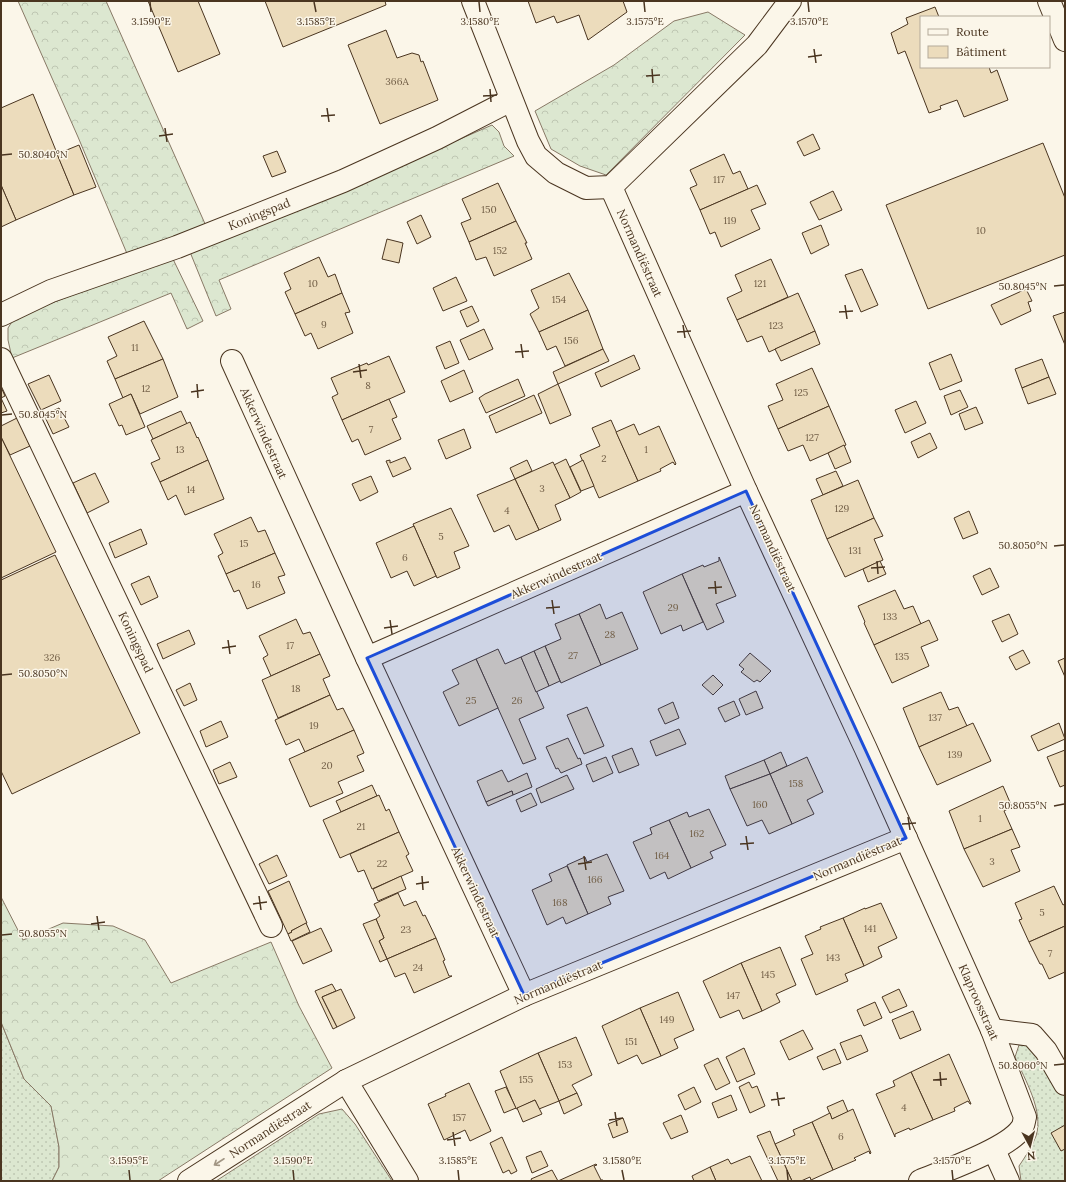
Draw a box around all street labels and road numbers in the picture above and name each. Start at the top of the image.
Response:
street label: Koningspad [226,195,292,233]
street label: Normandiëstraat [614,207,666,300]
street label: Akkerwindestraat [237,384,291,481]
street label: Normandiëstraat [746,502,800,594]
street label: Akkerwindestraat [507,548,604,602]
street label: Koningspad [115,609,157,675]
street label: Normandiëstraat [810,832,904,883]
street label: Akkerwindestraat [448,843,504,940]
street label: Normandiëstraat [511,956,605,1007]
street label: Klaproosstraat [956,962,1003,1043]
street label: Normandiëstraat [226,1097,314,1161]

